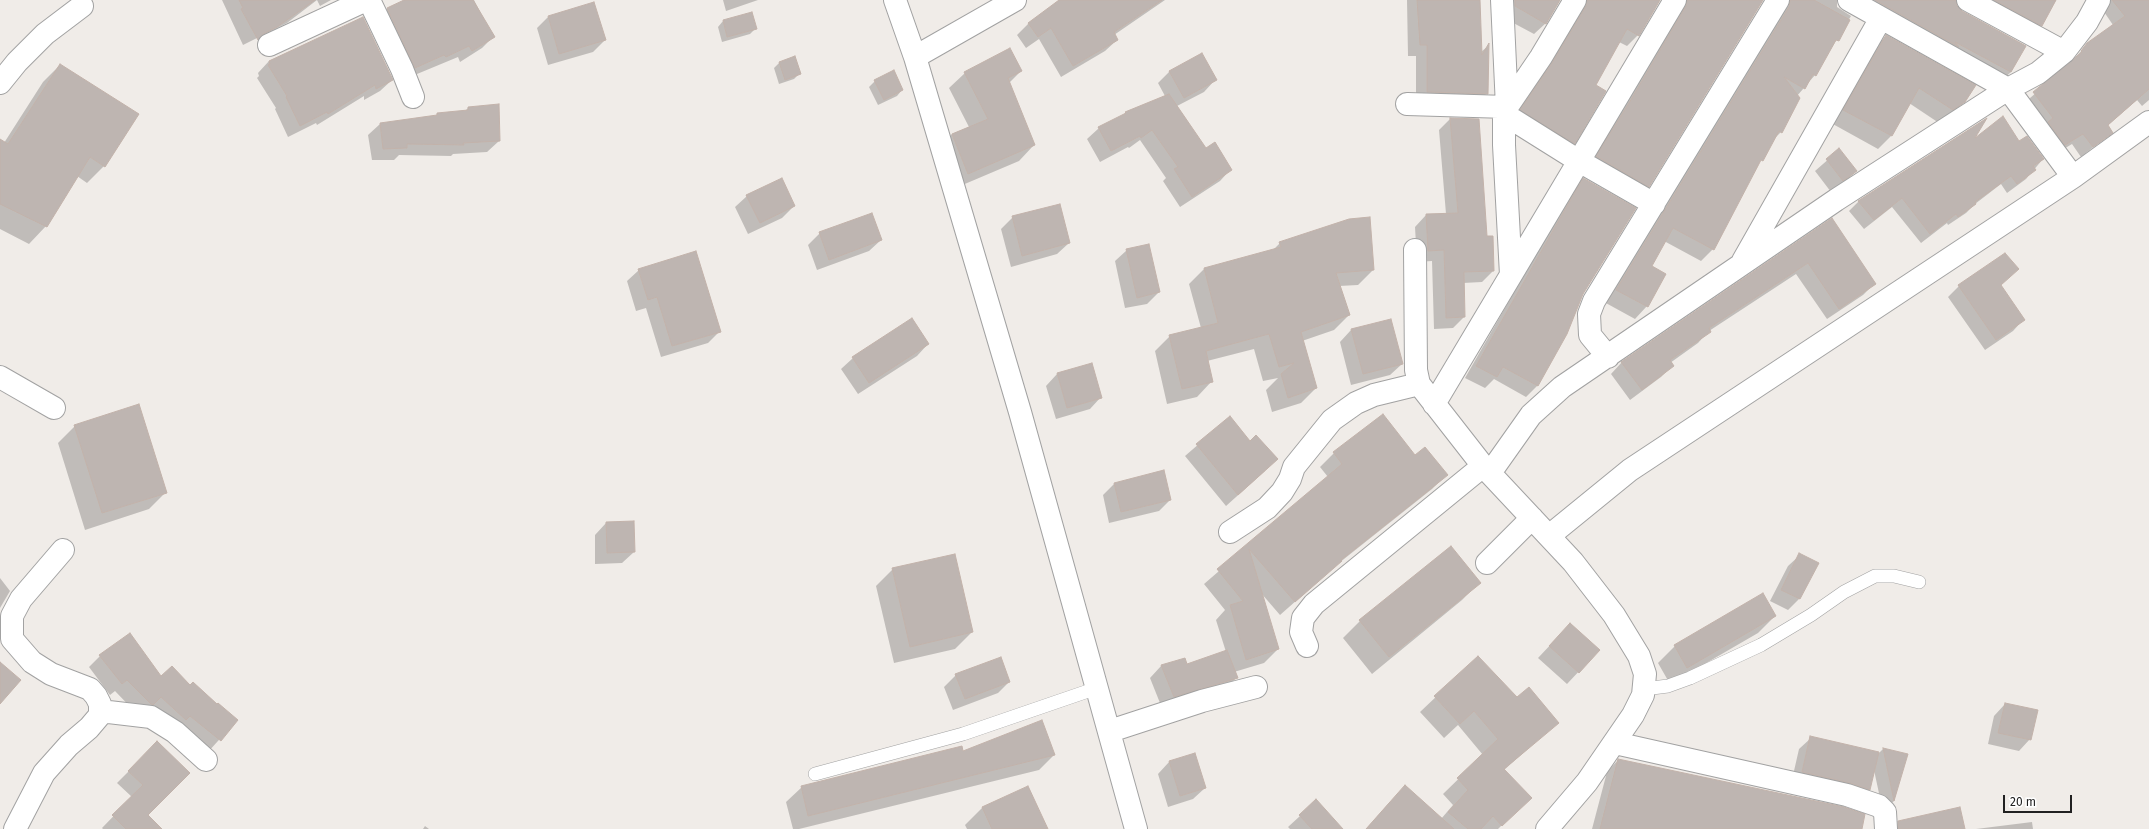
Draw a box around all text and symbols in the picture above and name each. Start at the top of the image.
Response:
scale bar [2005,787,2074,813]
text: 20 m [2010,795,2036,809]

